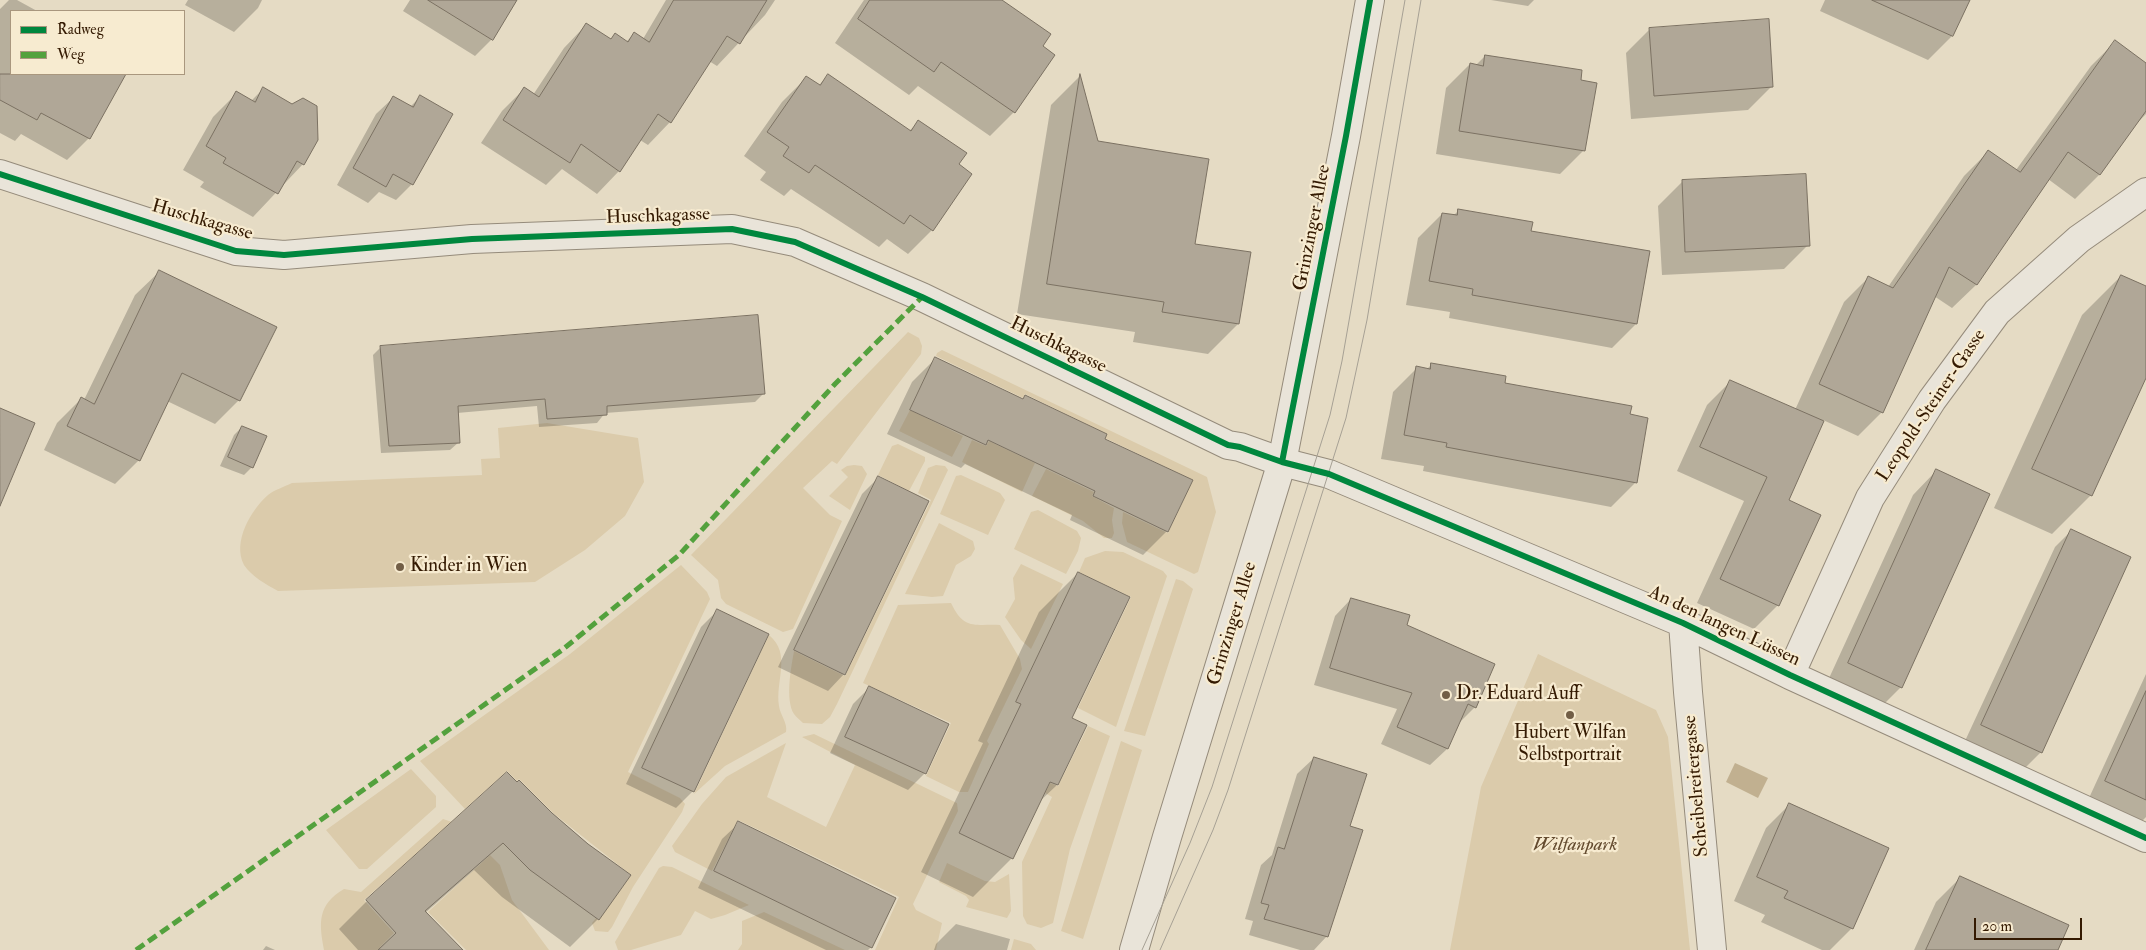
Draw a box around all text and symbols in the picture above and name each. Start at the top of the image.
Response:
legend [10,10,185,75]
text: Radweg [57,20,104,39]
text: Weg [57,45,85,64]
street label: Grinzinger Allee [1290,163,1336,293]
street label: Huschkagasse [149,196,255,246]
street label: Huschkagasse [606,204,710,230]
street label: Huschkagasse [1006,313,1110,379]
street label: Leopold-Steiner-Gasse [1872,325,1992,487]
place label: Kinder in Wien [410,556,527,578]
street label: Grinzinger Allee [1203,559,1263,689]
marker: Kinder in Wien [394,561,406,573]
street label: An den langen Lüssen [1644,582,1804,672]
place label: Dr. Eduard Auff [1456,684,1580,706]
marker: Dr. Eduard Auff [1440,689,1452,701]
marker: Hubert Wilfan Selbstportrait [1564,709,1576,721]
street label: Scheibelreitergasse [1679,714,1715,858]
place label: Hubert Wilfan Selbstportrait [1514,723,1626,767]
park label: Wilfanpark [1533,835,1617,857]
scale bar [1976,908,2084,940]
text: 20 m [1982,917,2012,936]

